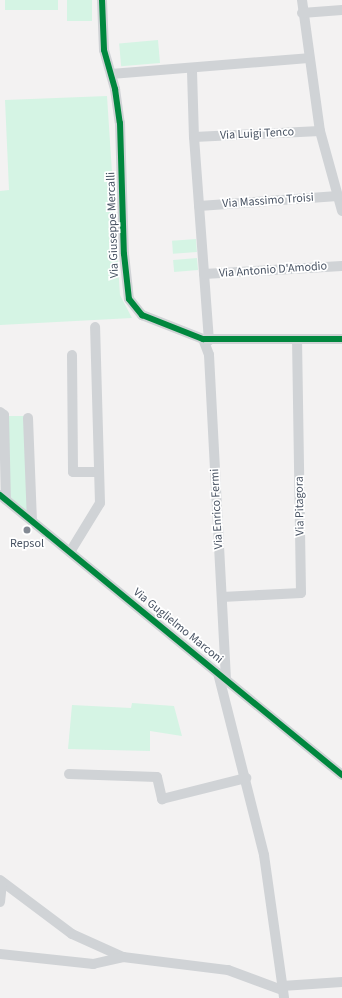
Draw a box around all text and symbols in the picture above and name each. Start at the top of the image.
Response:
street label: Via Luigi Tenco [220,125,294,143]
street label: Via Giuseppe Mercalli [104,172,122,278]
street label: Via Massimo Troisi [222,191,314,211]
street label: Via Antonio D'Amodio [218,259,328,281]
street label: Via Enrico Fermi [208,468,226,550]
street label: Via Pitagora [292,476,308,536]
marker: Repsol [22,525,32,535]
place label: Repsol [10,537,44,551]
street label: Via Guglielmo Marconi [130,585,226,667]

